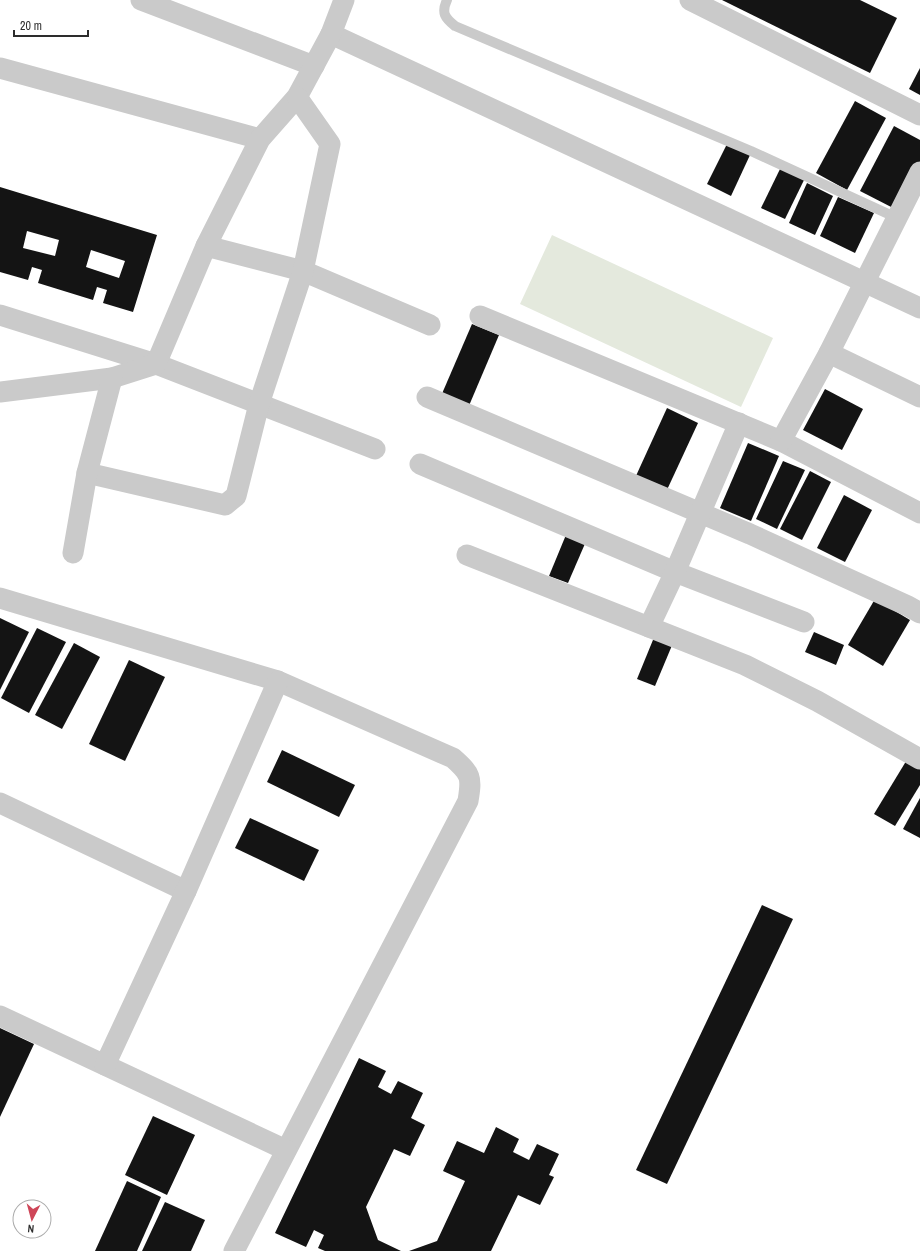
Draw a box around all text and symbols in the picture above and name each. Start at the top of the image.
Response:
scale bar [14,12,88,38]
text: 20 m [20,18,42,34]
north arrow [12,1199,52,1239]
text: N [27,1222,35,1236]

